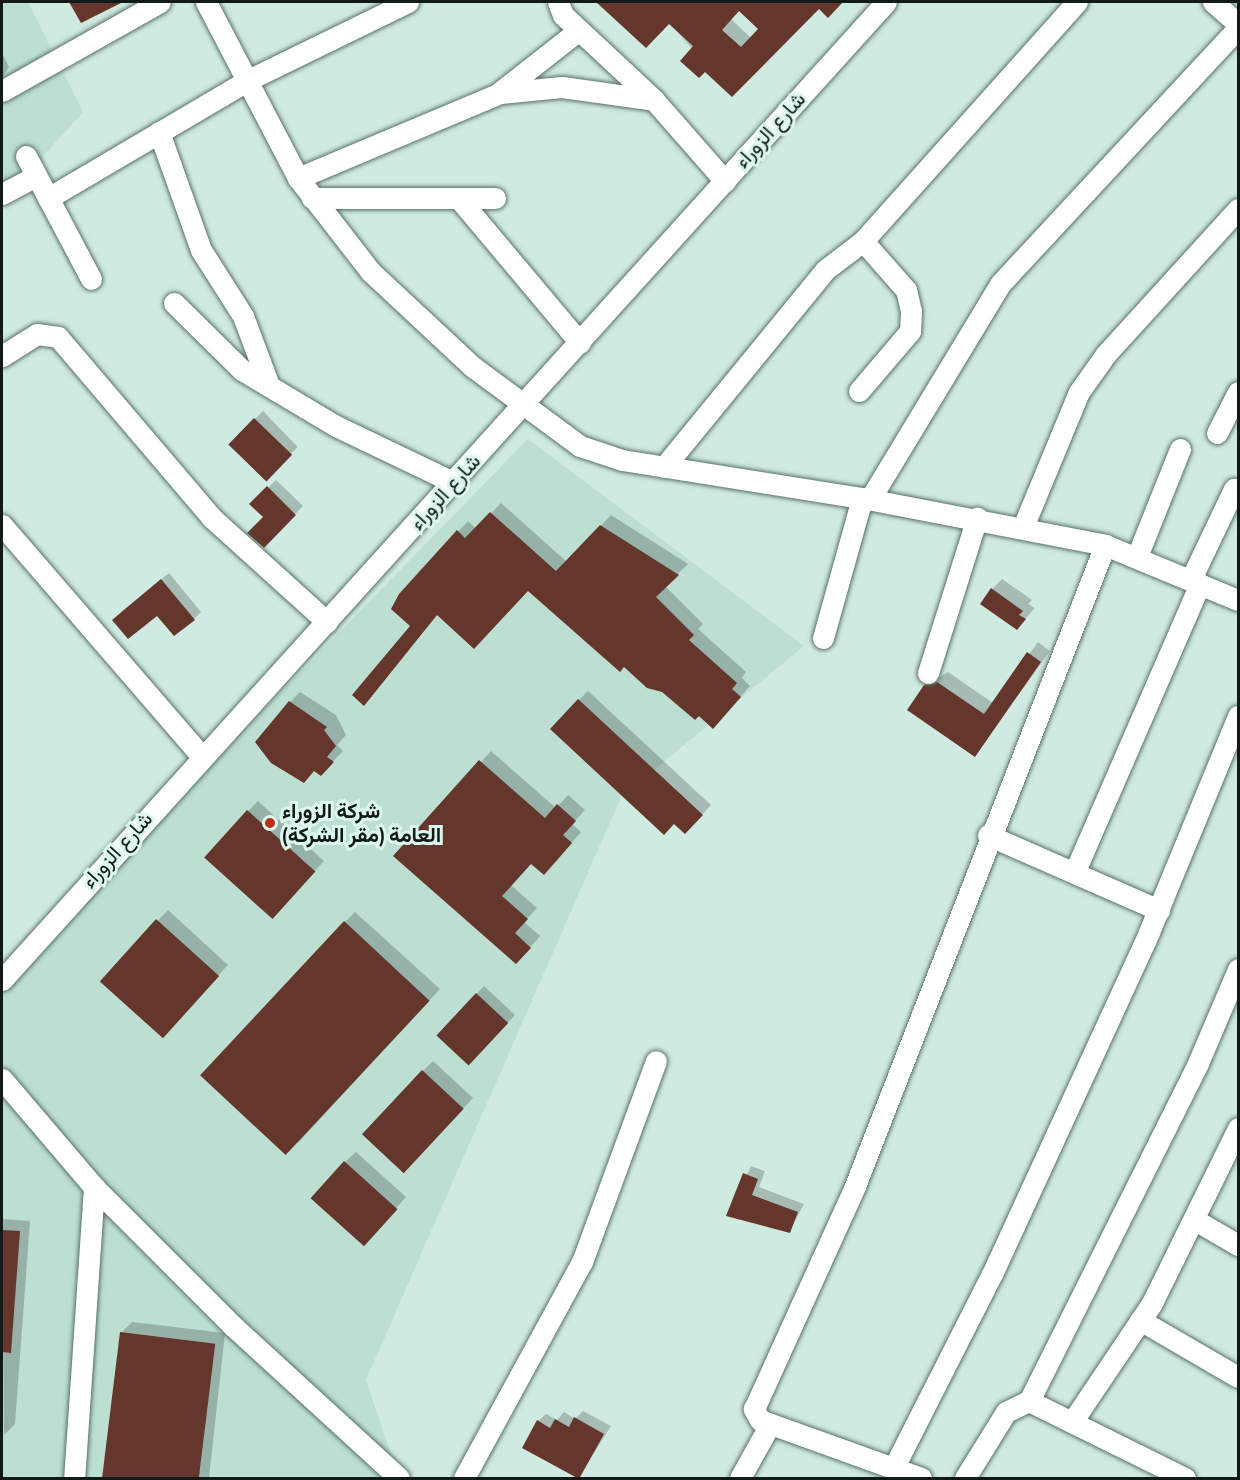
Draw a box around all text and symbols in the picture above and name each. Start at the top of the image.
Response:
street label: شارع الزوراء [729,87,811,173]
street label: شارع الزوراء [404,449,486,535]
place label: شركة الزوراء العامة (مقر الشركة) [282,798,441,848]
street label: شارع الزوراء [76,807,158,893]
marker: شركة الزوراء العامة (مقر الشركة) [263,816,277,830]

